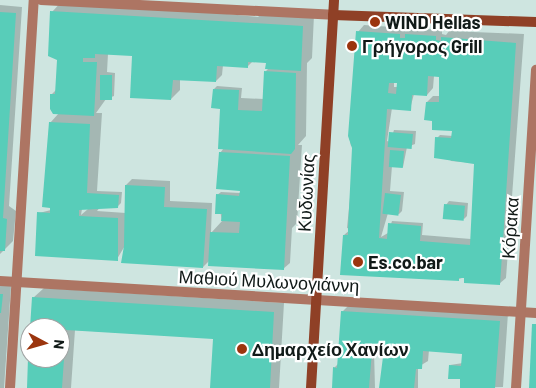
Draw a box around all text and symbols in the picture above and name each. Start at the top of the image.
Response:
place label: WIND Hellas [385,11,481,33]
marker: WIND Hellas [369,16,381,28]
place label: Γρήγορος Grill [362,35,482,57]
marker: Γρήγορος Grill [346,40,358,52]
street label: Κυδωνίας [293,153,319,233]
street label: Κόρακα [497,197,523,259]
place label: Es.co.bar [368,251,443,273]
marker: Es.co.bar [352,256,364,268]
street label: Μαθιού Μυλωνογιάννη [178,265,360,297]
north arrow [20,318,70,368]
place label: Δημαρχείο Χανίων [252,338,409,360]
text: N [50,339,68,350]
marker: Δημαρχείο Χανίων [236,343,248,355]

